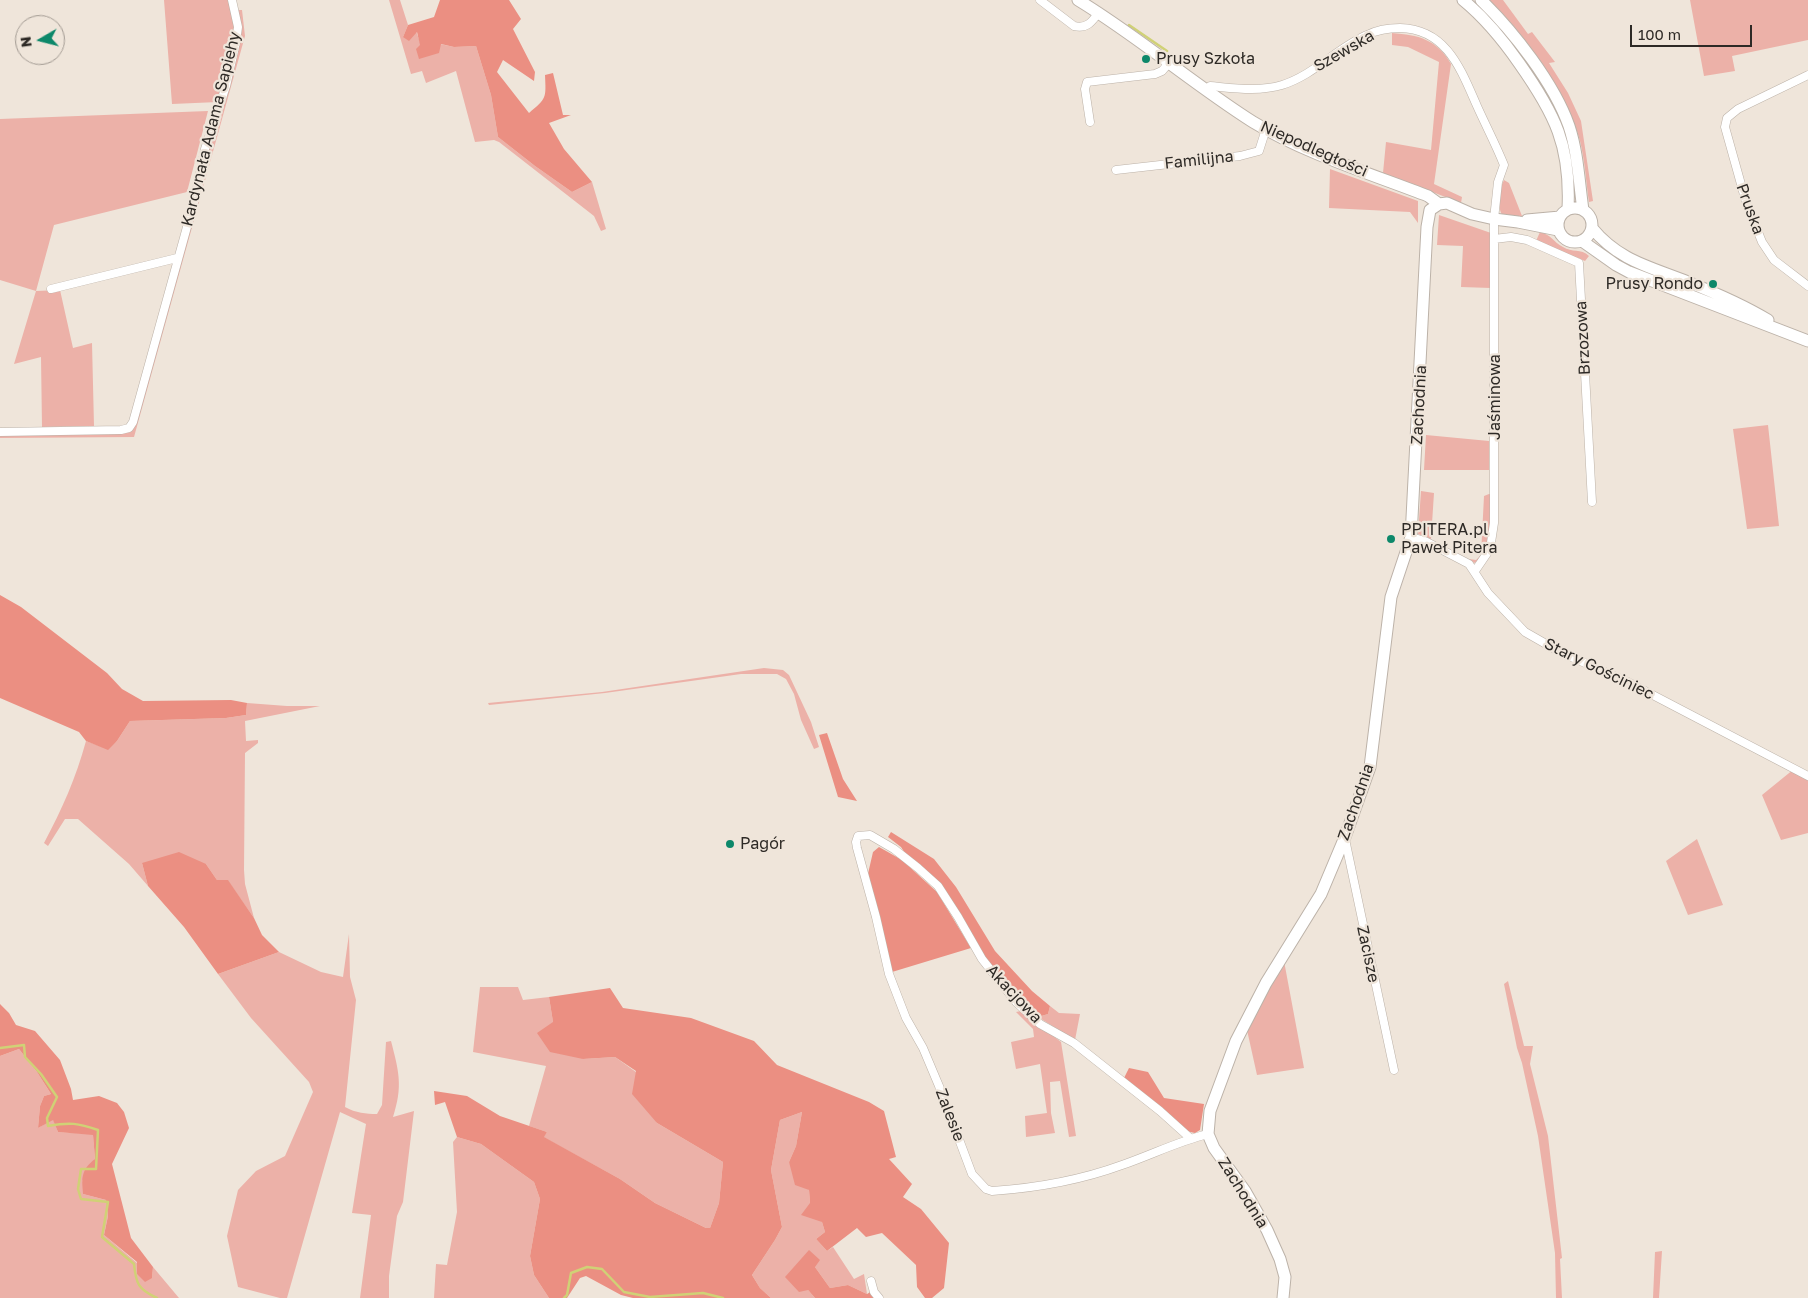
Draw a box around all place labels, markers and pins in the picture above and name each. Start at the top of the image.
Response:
place label: Prusy Szkoła [1156,49,1255,69]
marker: Prusy Szkoła [1140,53,1152,65]
place label: Prusy Rondo [1606,274,1703,294]
marker: Prusy Rondo [1707,278,1719,290]
place label: PPITERA.pl Paweł Pitera [1401,520,1497,558]
marker: PPITERA.pl Paweł Pitera [1385,533,1397,545]
place label: Pagór [740,834,785,854]
marker: Pagór [724,838,736,850]

